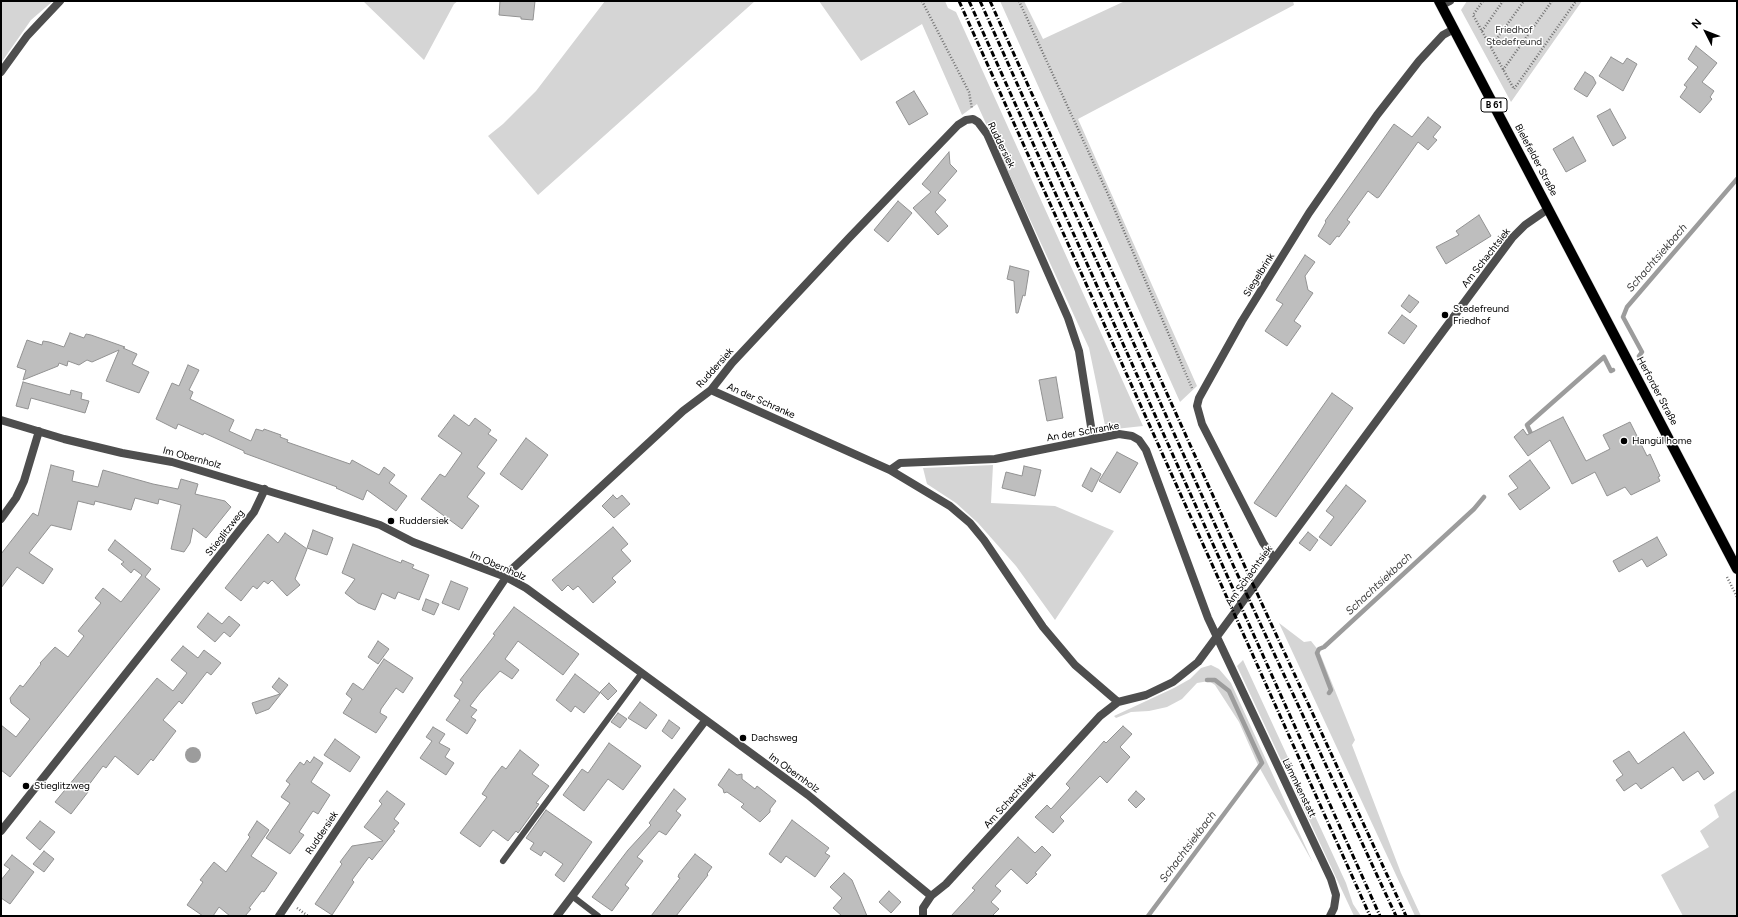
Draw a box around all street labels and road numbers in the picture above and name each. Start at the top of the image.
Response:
road number: B 61 [1481,98,1507,112]
street label: Ruddersiek [985,120,1017,170]
street label: Bielefelder Straße [1512,122,1560,198]
street label: Am Schachtsiek [1459,226,1513,290]
street label: Siegelbrink [1241,251,1277,299]
street label: Ruddersiek [694,346,736,390]
street label: Herforder Straße [1634,355,1680,427]
street label: An der Schranke [725,381,797,421]
street label: An der Schranke [1046,420,1120,444]
street label: Im Obernholz [161,444,223,472]
street label: Stieglitzweg [203,507,247,559]
street label: Am Schachtsiek [1223,543,1275,609]
street label: Im Obernholz [468,549,528,583]
street label: Im Obernholz [766,750,822,796]
street label: Lämmkenstatt [1280,757,1318,819]
street label: Am Schachtsiek [981,769,1039,831]
street label: Ruddersiek [303,809,341,857]

